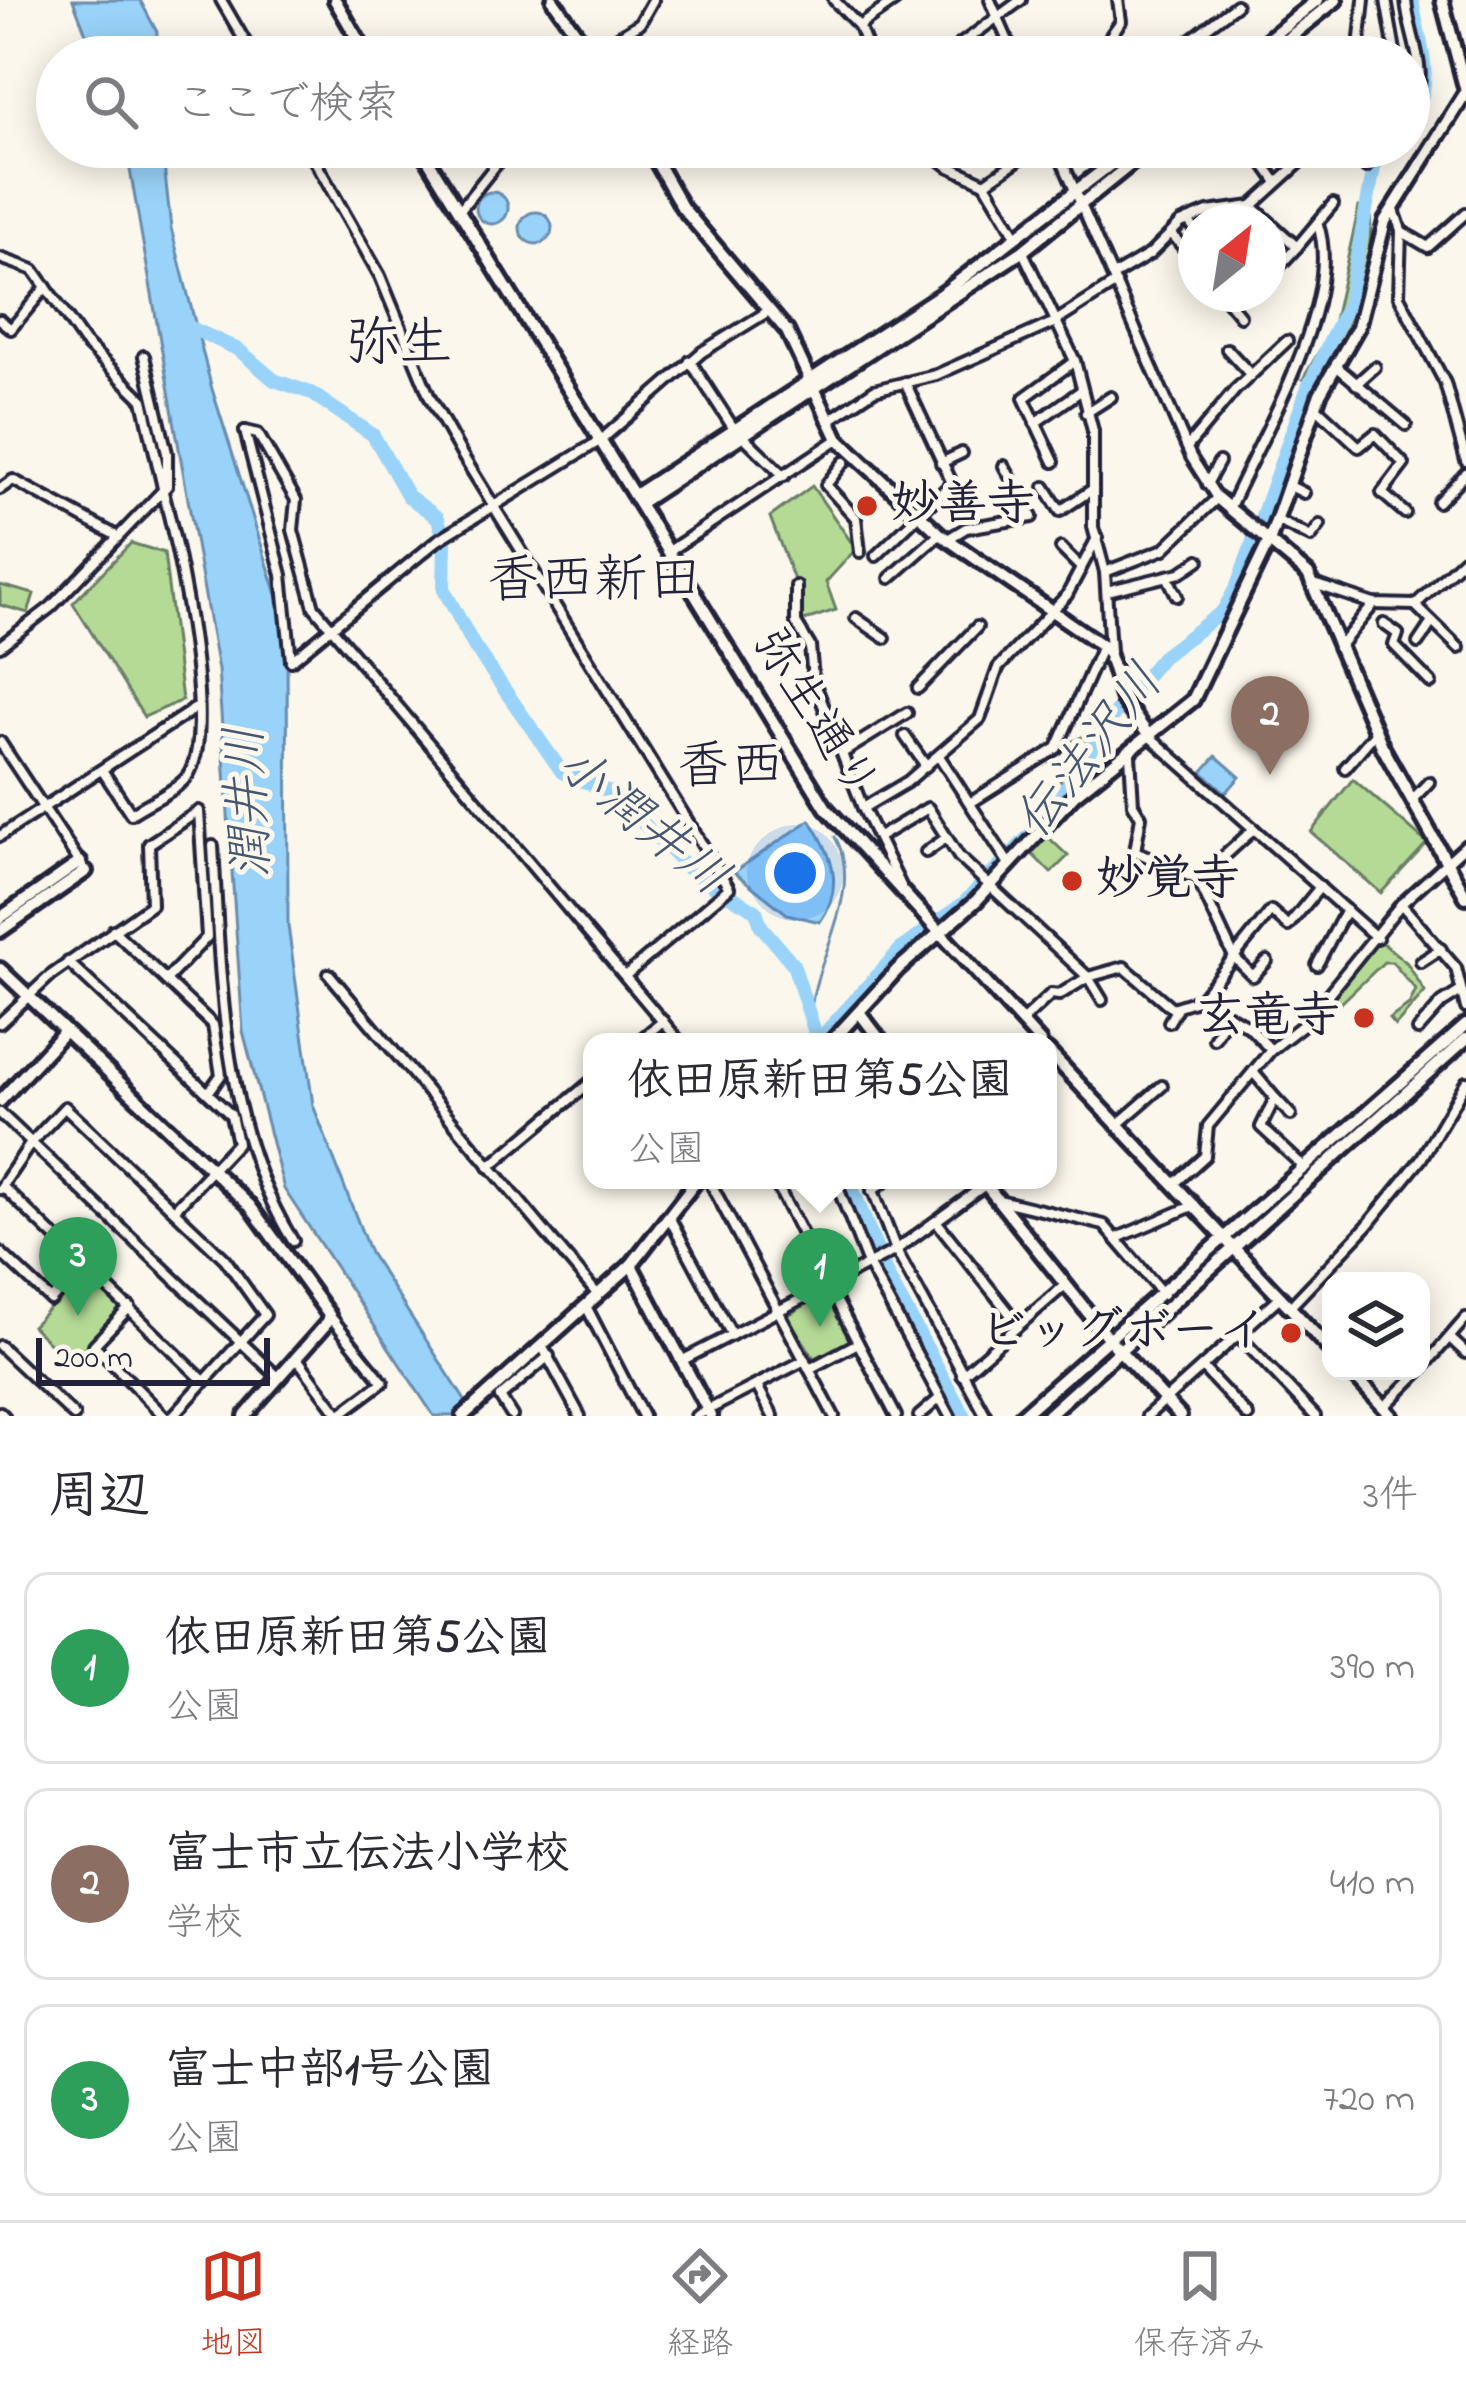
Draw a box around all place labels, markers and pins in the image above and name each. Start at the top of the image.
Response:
place label: 妙善寺 [891,471,1035,541]
marker: 妙善寺 [854,493,880,519]
pin: 2 [1231,676,1309,775]
place label: 妙覚寺 [1096,846,1240,916]
marker: 妙覚寺 [1059,868,1085,894]
place label: 玄竜寺 [1196,983,1340,1053]
marker: 玄竜寺 [1351,1005,1377,1031]
pin: 3 [39,1217,117,1316]
pin: 1 [781,1228,859,1327]
place label: ビッグボーイ [979,1298,1267,1368]
marker: ビッグボーイ [1278,1320,1304,1346]

